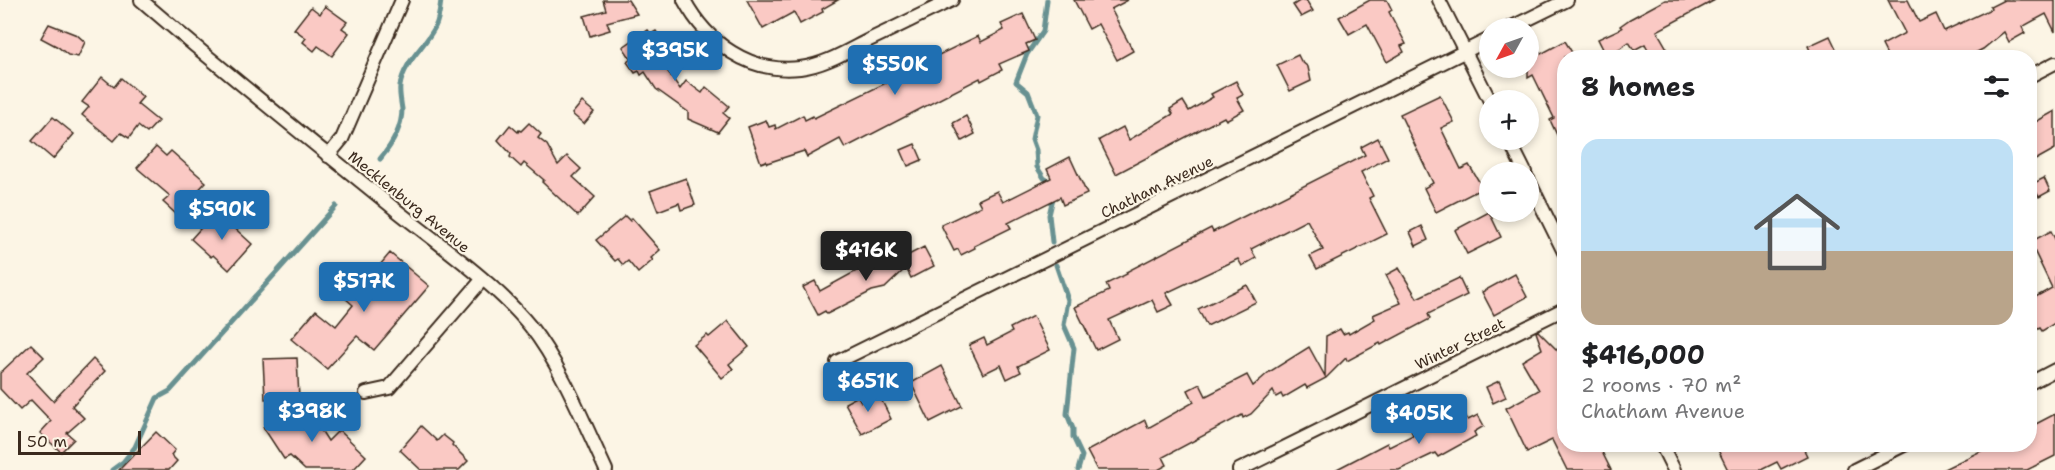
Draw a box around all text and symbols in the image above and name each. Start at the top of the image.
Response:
north arrow [1479,18,1539,78]
map controls [1479,18,1539,222]
pin: $395K [633,31,717,82]
text: $395K [641,37,709,63]
pin: $550K [853,45,937,96]
text: $550K [862,51,928,77]
text: 8 homes [1581,69,1695,104]
icon: filters [1980,70,2013,103]
button: + [1479,90,1539,150]
street label: Mecklenburg Avenue [344,147,474,257]
street label: Chatham Avenue [1097,151,1217,223]
button: − [1479,162,1539,222]
icon: home [1743,178,1851,286]
pin: $590K [180,190,264,241]
text: $590K [188,196,256,222]
pin: $416K [824,231,908,282]
text: $416K [835,237,897,263]
pin: $517K [322,262,406,313]
text: $517K [333,268,395,294]
street label: Winter Street [1412,314,1508,374]
text: $416,000 [1581,337,1705,372]
pin: $651K [826,362,910,413]
text: $651K [837,368,899,394]
text: 2 rooms · 70 m² [1581,372,1742,398]
pin: $398K [270,392,354,443]
pin: $405K [1377,394,1461,445]
text: $398K [278,398,346,424]
text: Chatham Avenue [1581,398,1745,424]
text: $405K [1385,400,1453,426]
scale bar [18,428,141,456]
text: 50 m [27,431,67,452]

